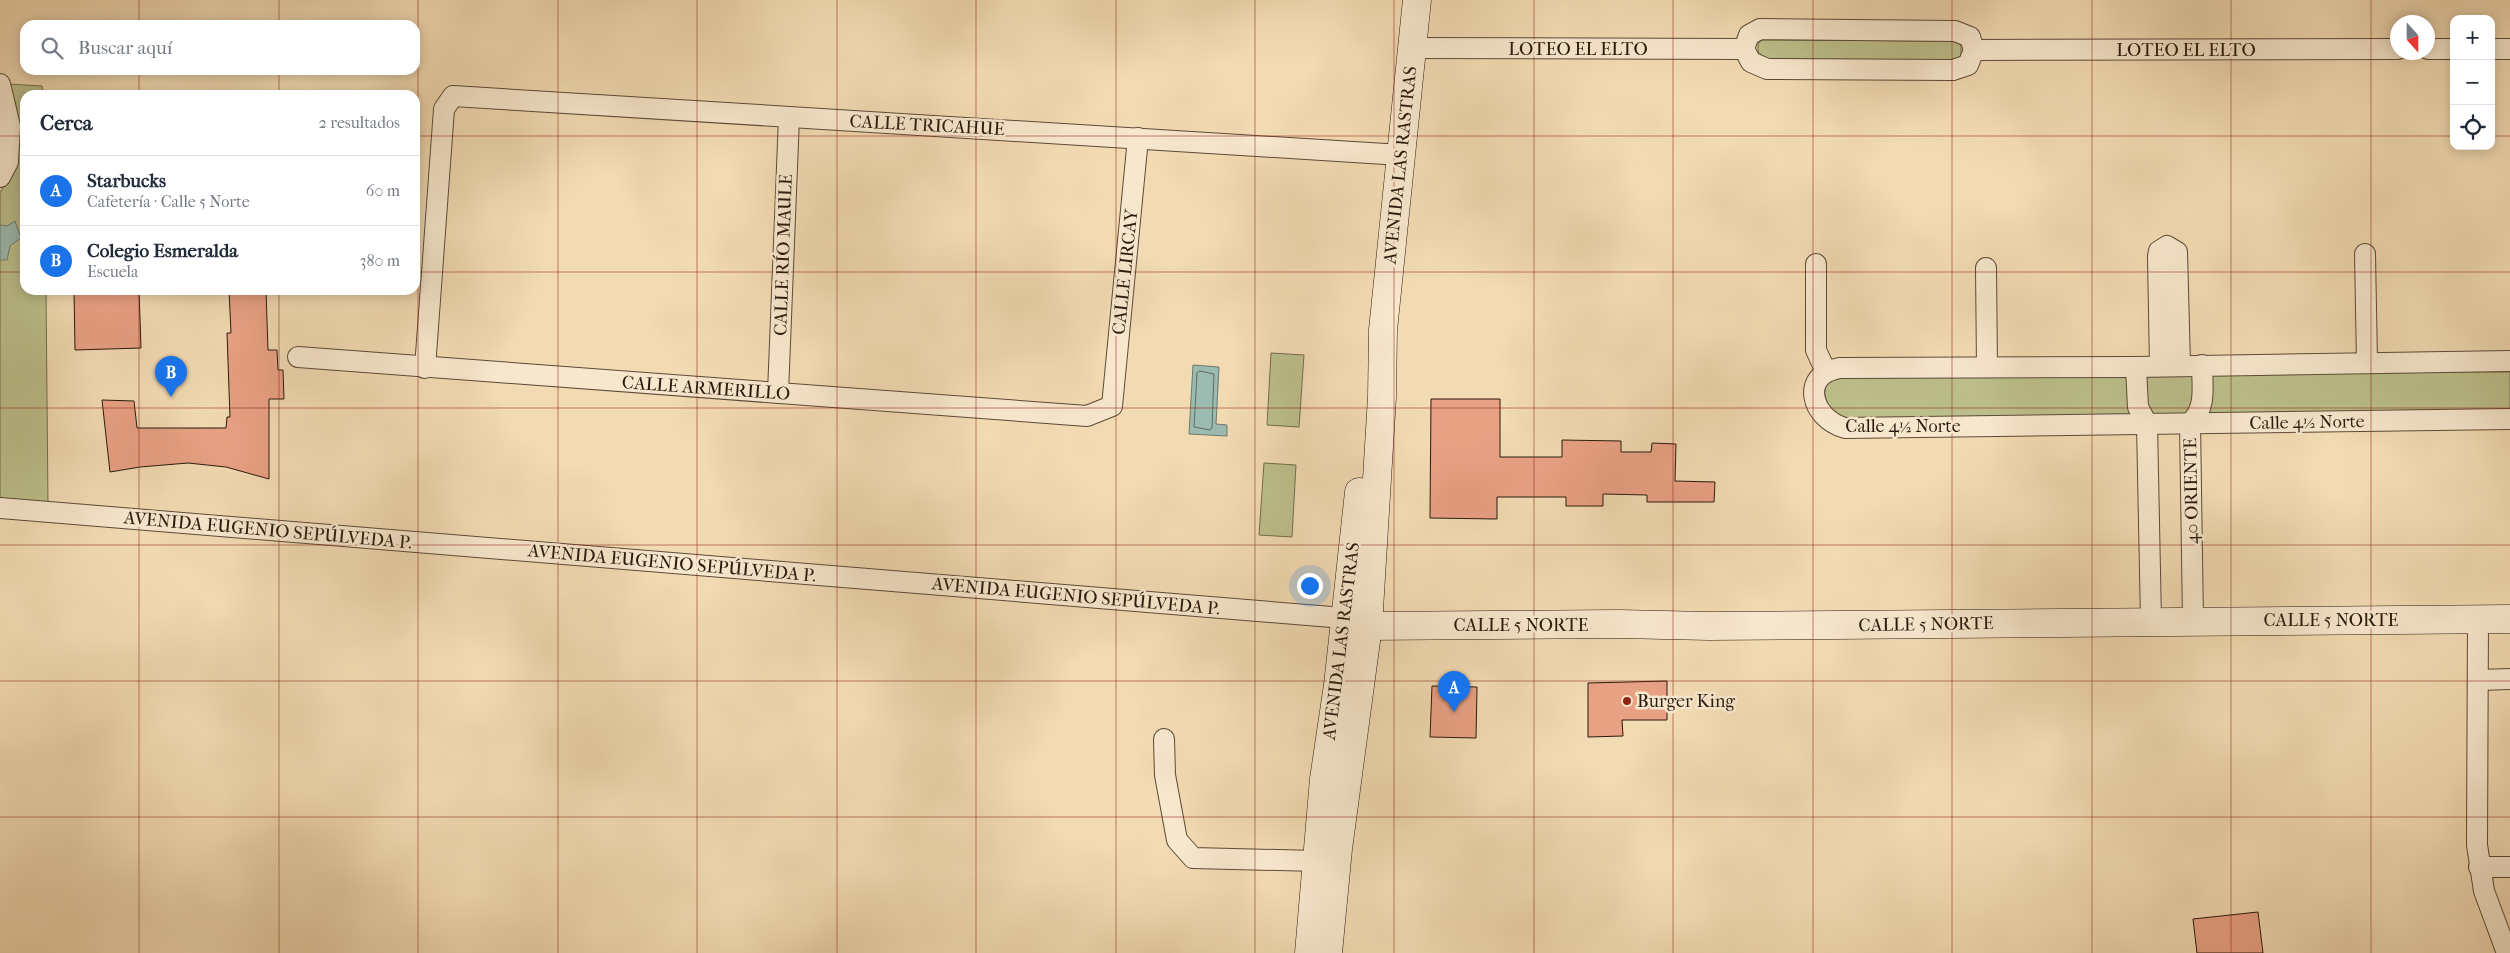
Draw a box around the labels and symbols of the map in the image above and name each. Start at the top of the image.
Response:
north arrow [2390,15,2435,60]
street label: LOTEO EL ELTO [1508,39,1648,60]
street label: LOTEO EL ELTO [2116,40,2256,61]
street label: AVENIDA LAS RASTRAS [1380,65,1421,266]
street label: CALLE TRICAHUE [849,111,1005,140]
street label: CALLE RÍO MAULE [769,174,797,336]
street label: CALLE LIRCAY [1108,207,1143,336]
pin: B [155,356,187,397]
street label: CALLE ARMERILLO [621,372,791,405]
street label: Calle 4½ Norte [2249,411,2365,434]
street label: Calle 4½ Norte [1845,416,1961,437]
street label: 40 ORIENTE [2180,438,2203,544]
street label: AVENIDA EUGENIO SEPÚLVEDA P. [122,506,413,554]
street label: AVENIDA EUGENIO SEPÚLVEDA P. [526,539,817,587]
street label: AVENIDA LAS RASTRAS [1319,541,1364,742]
street label: AVENIDA EUGENIO SEPÚLVEDA P. [930,572,1221,620]
your location [1297,573,1323,599]
street label: CALLE 5 NORTE [2263,610,2399,631]
street label: CALLE 5 NORTE [1858,613,1994,636]
street label: CALLE 5 NORTE [1453,615,1589,636]
pin: A [1438,671,1470,712]
place label: Burger King [1637,691,1735,712]
marker: Burger King [1621,695,1633,707]

